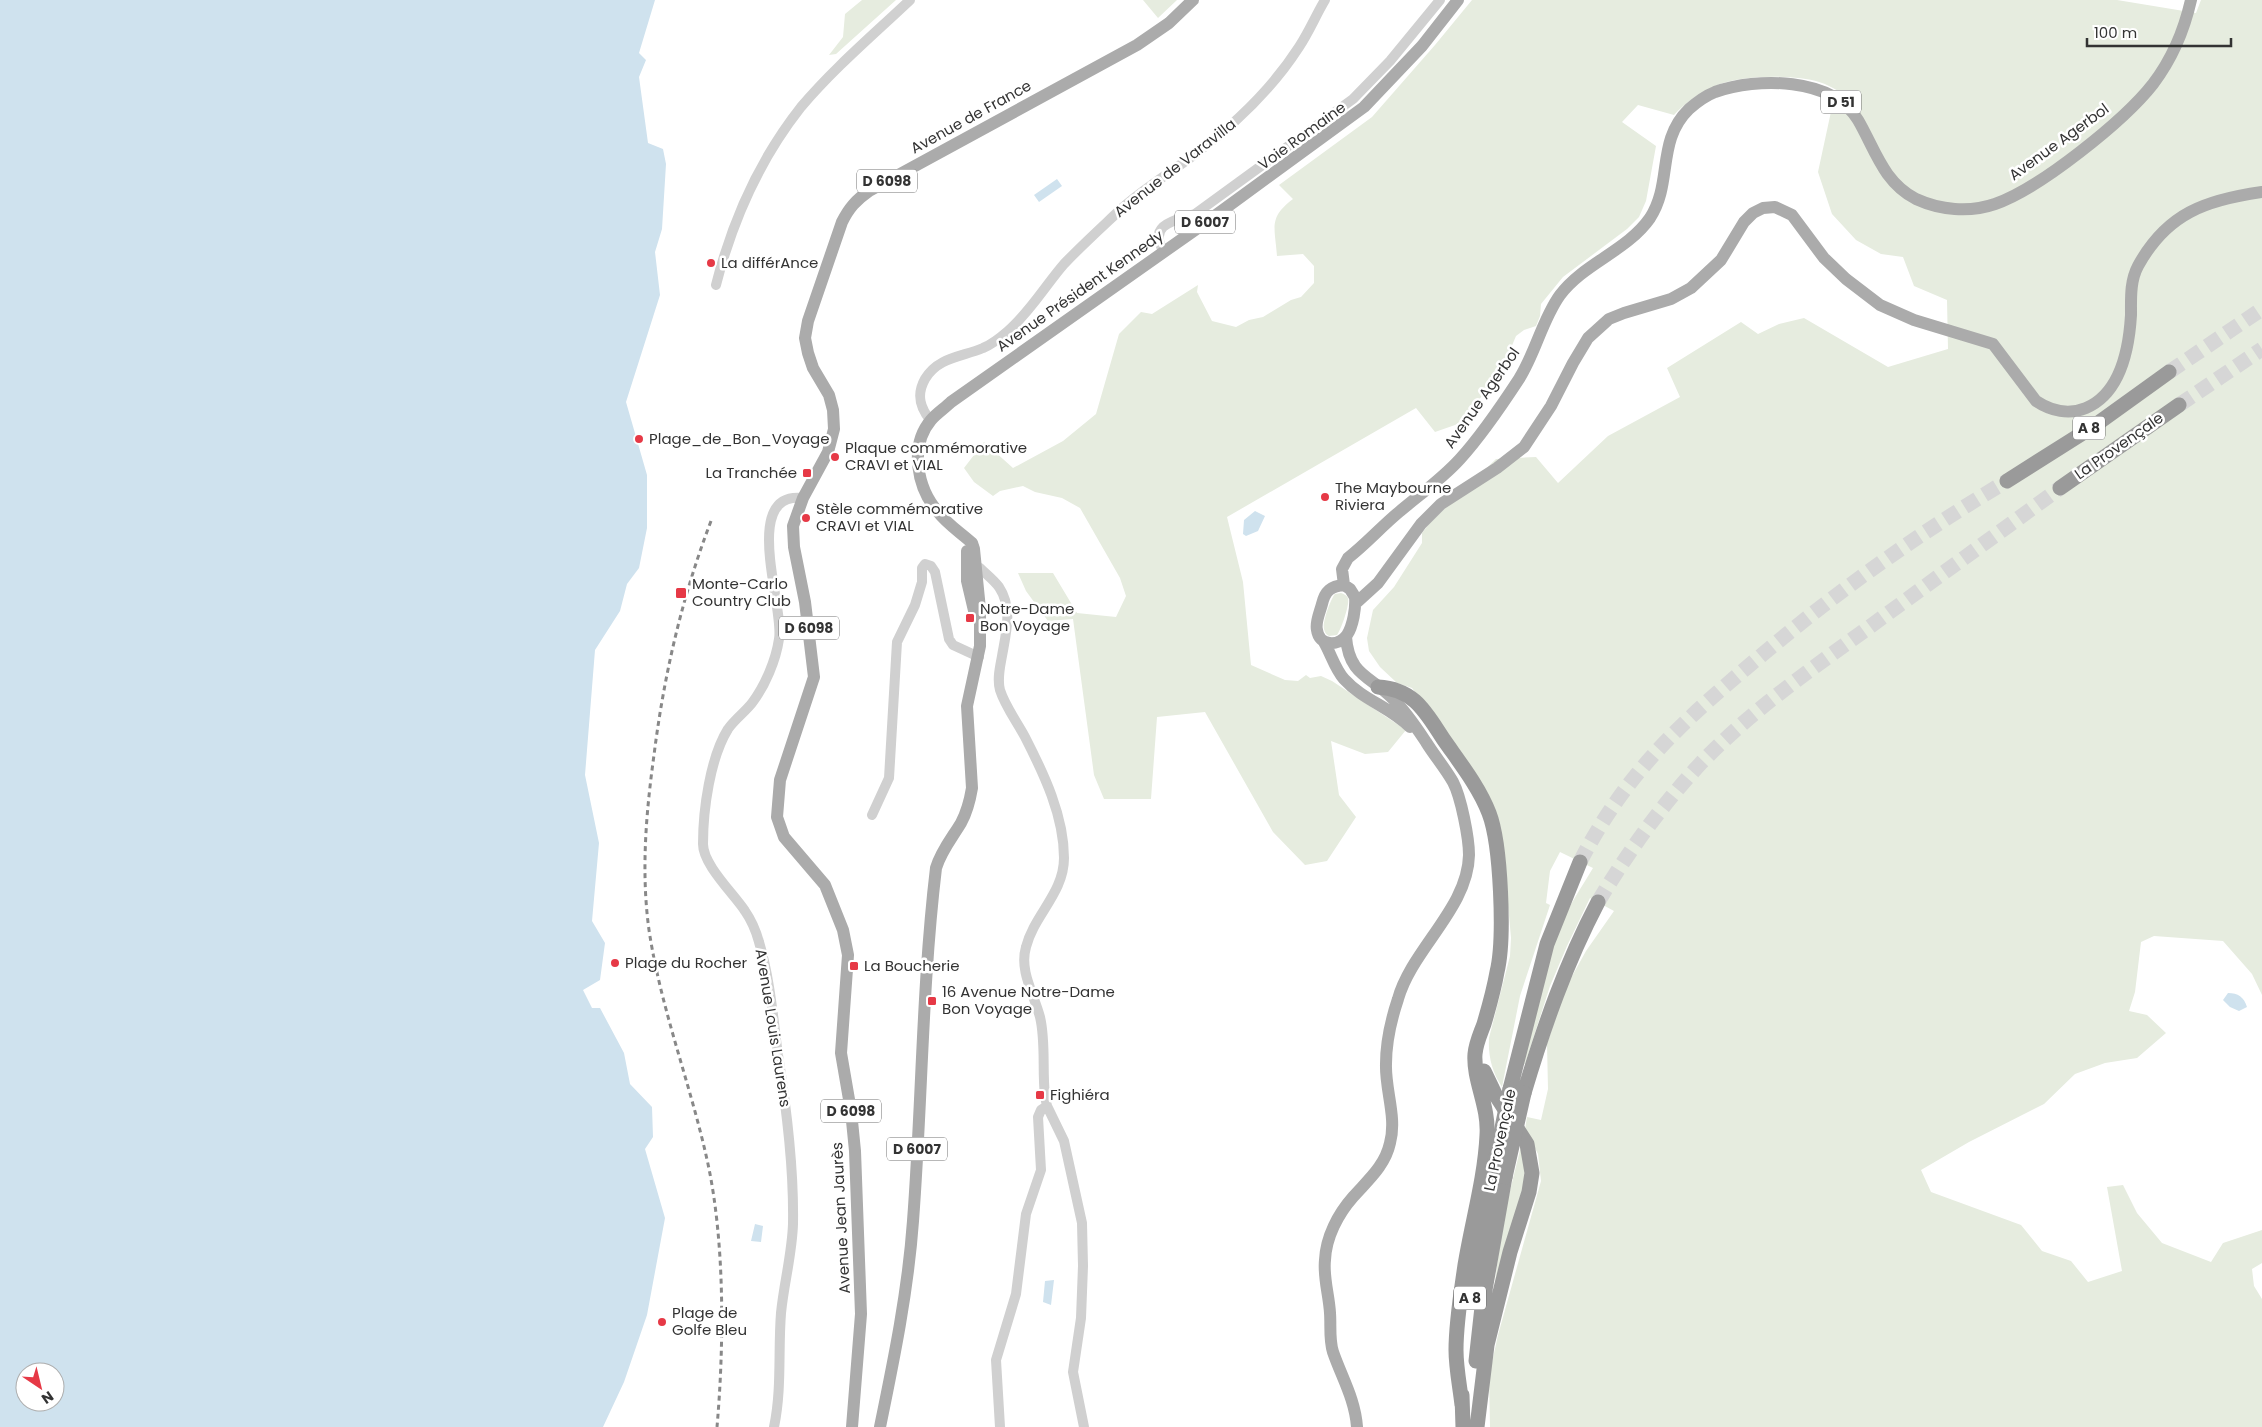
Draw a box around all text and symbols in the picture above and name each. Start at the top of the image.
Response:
scale bar [2087,15,2231,47]
text: 100 m [2094,22,2137,43]
street label: Avenue de France [907,75,1035,158]
road number: D 51 [1821,90,1861,114]
street label: Voie Romaine [1254,97,1350,175]
street label: Avenue Agerbol [2004,98,2113,185]
street label: Avenue de Varavilla [1109,113,1240,222]
road number: D 6098 [857,170,917,192]
road number: D 6007 [1175,210,1235,233]
street label: Avenue Président Kennedy [992,225,1168,356]
place label: La différAnce [721,252,818,273]
marker: La différAnce [705,257,717,269]
street label: Avenue Agerbol [1439,343,1524,452]
street label: La Provençale [2070,407,2167,484]
road number: A 8 [2073,416,2105,439]
place label: Plage_de_Bon_Voyage [649,428,830,449]
marker: Plage_de_Bon_Voyage [633,433,645,445]
place label: Plaque commémorative CRAVI et VIAL [845,437,1027,475]
marker: Plaque commémorative CRAVI et VIAL [829,451,841,463]
place label: La Tranchée [706,462,797,483]
marker: La Tranchée [801,467,813,479]
place label: The Maybourne Riviera [1335,477,1451,515]
marker: The Maybourne Riviera [1319,491,1331,503]
place label: Stèle commémorative CRAVI et VIAL [816,498,983,536]
marker: Stèle commémorative CRAVI et VIAL [800,512,812,524]
place label: Monte-Carlo Country Club [692,573,791,611]
marker: Monte-Carlo Country Club [674,586,688,600]
place label: Notre-Dame Bon Voyage [980,598,1074,636]
marker: Notre-Dame Bon Voyage [964,612,976,624]
road number: D 6098 [779,616,839,640]
street label: Avenue Louis Laurens [751,947,796,1109]
place label: Plage du Rocher [625,952,747,973]
place label: La Boucherie [864,955,960,976]
marker: Plage du Rocher [609,957,621,969]
marker: La Boucherie [848,960,860,972]
place label: 16 Avenue Notre-Dame Bon Voyage [942,981,1115,1019]
marker: 16 Avenue Notre-Dame Bon Voyage [926,995,938,1007]
place label: Fighiéra [1050,1084,1110,1105]
street label: La Provençale [1478,1087,1521,1193]
marker: Fighiéra [1034,1089,1046,1101]
road number: D 6098 [821,1100,881,1122]
road number: D 6007 [887,1138,947,1160]
street label: Avenue Jean Jaurès [826,1142,855,1294]
road number: A 8 [1454,1286,1486,1310]
place label: Plage de Golfe Bleu [672,1302,747,1340]
marker: Plage de Golfe Bleu [656,1316,668,1328]
north arrow [15,1362,65,1412]
text: N [37,1386,58,1409]

